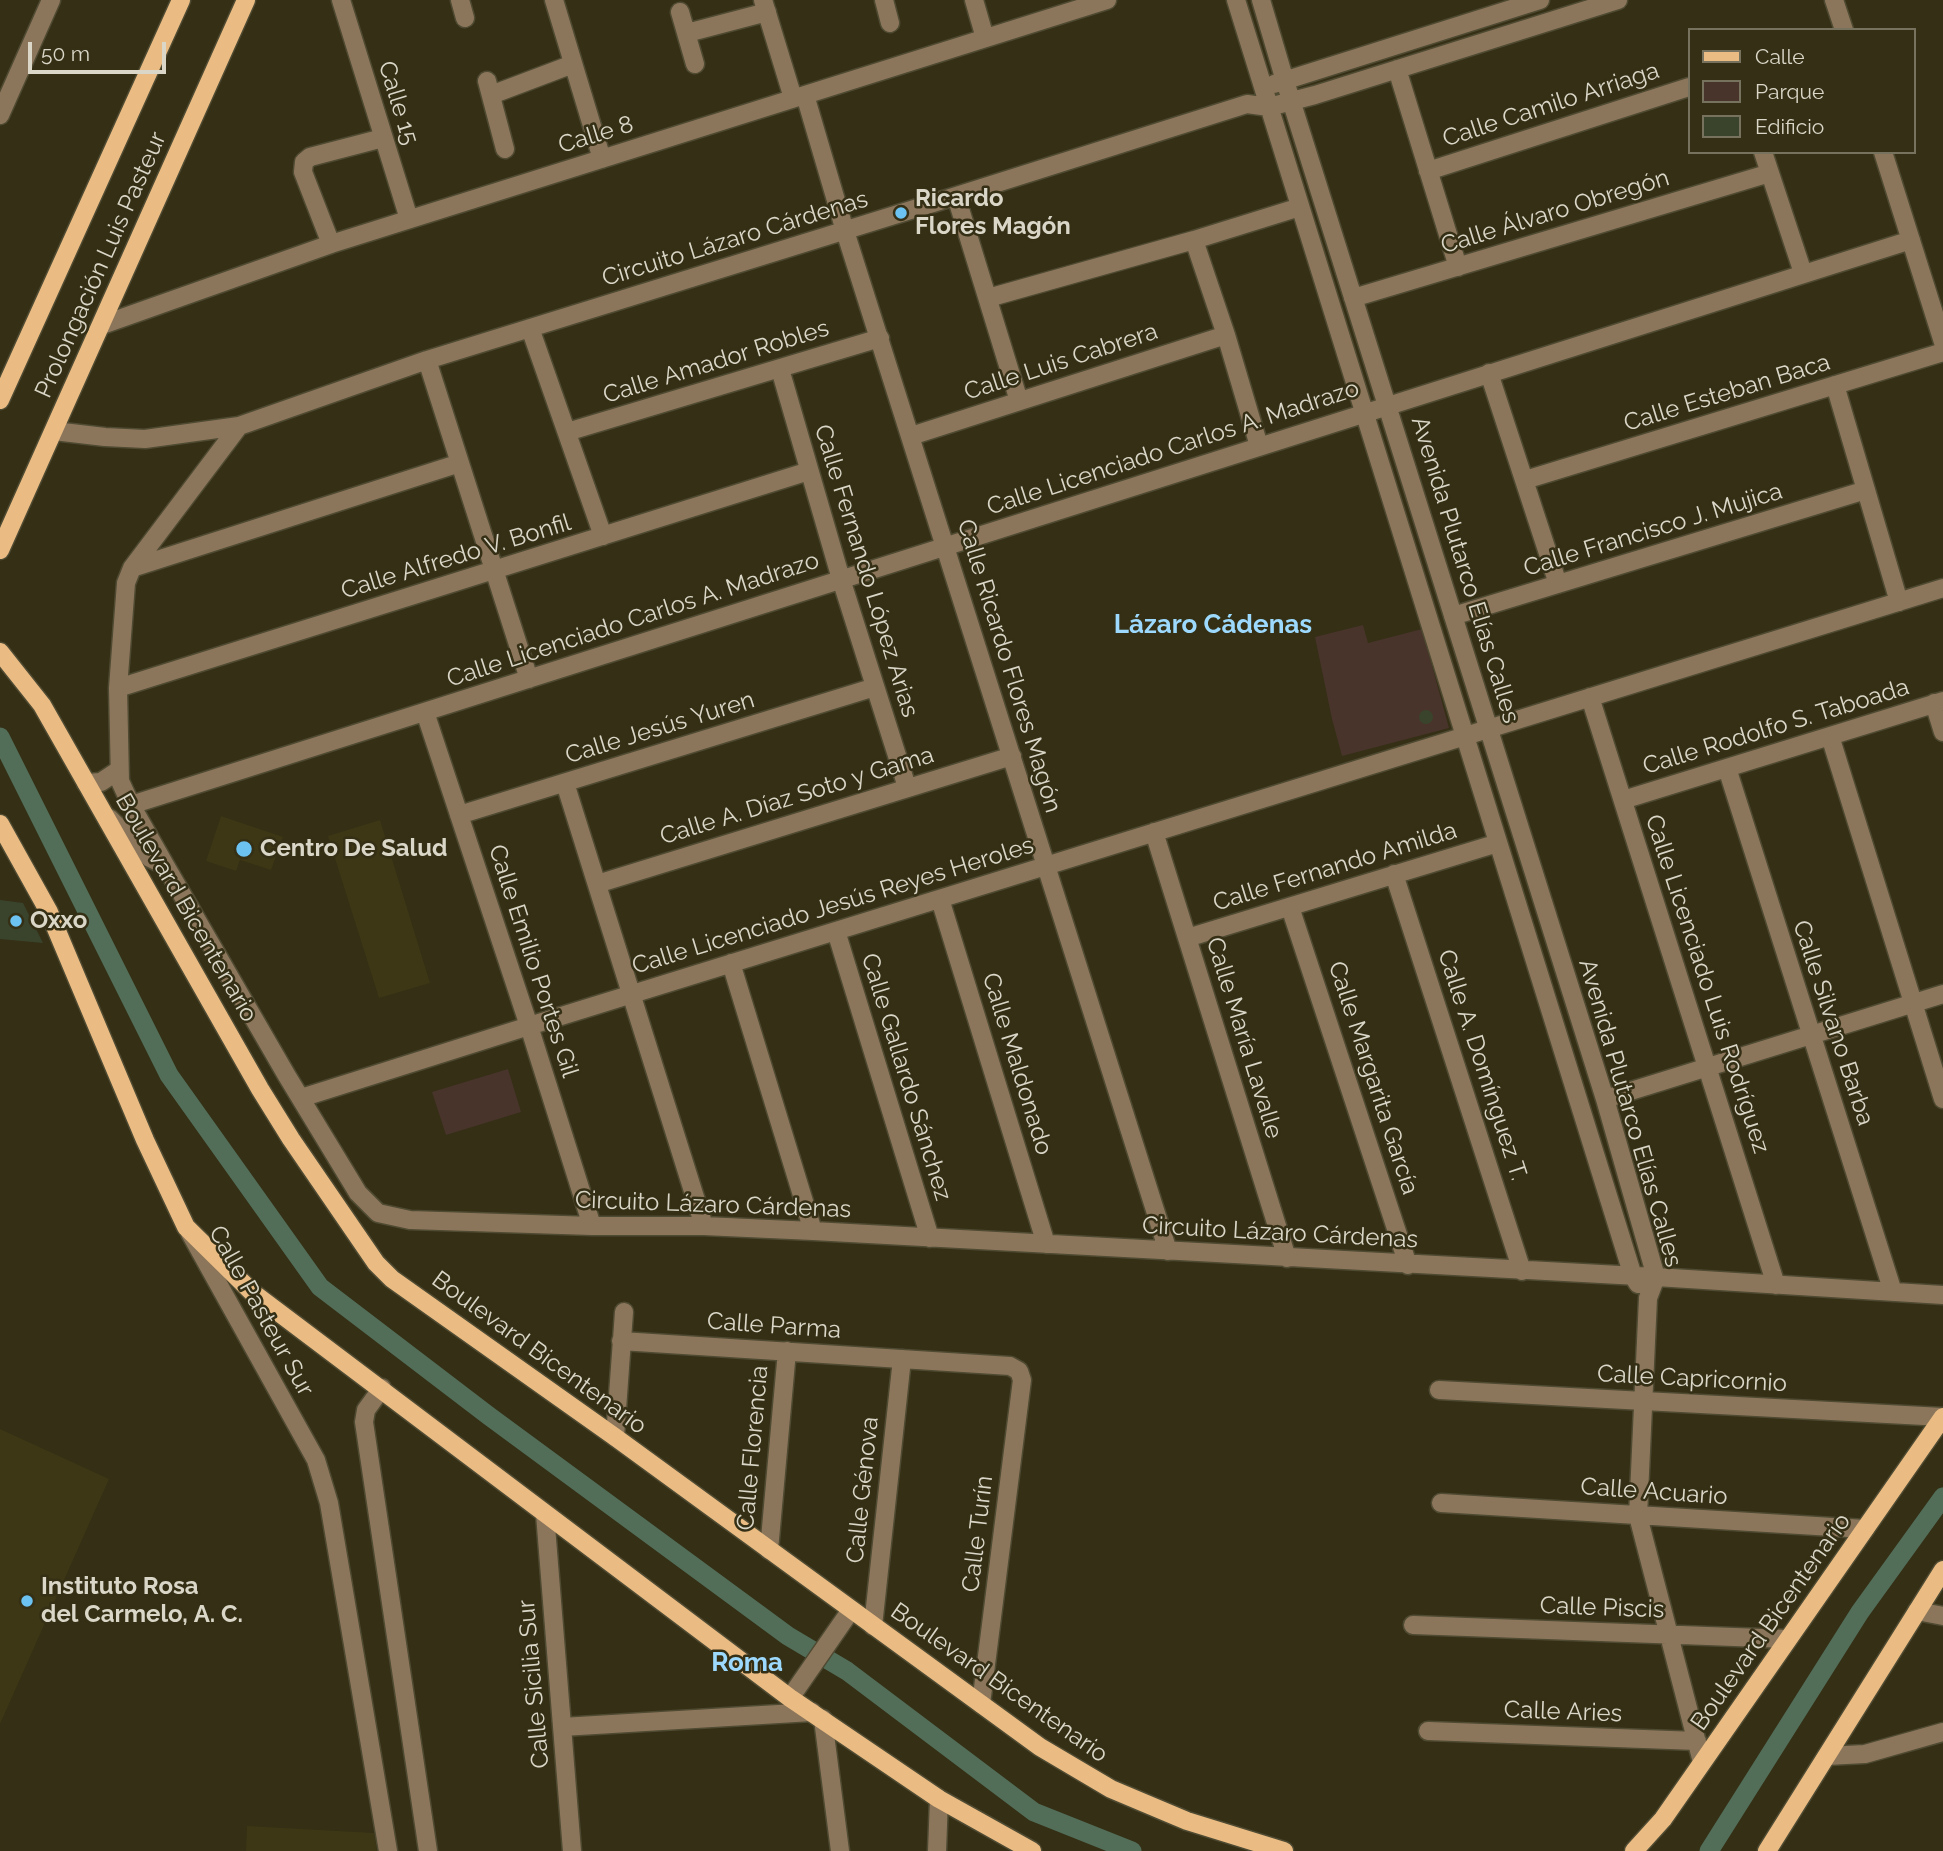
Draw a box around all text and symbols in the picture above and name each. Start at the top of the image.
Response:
scale bar [32,28,170,72]
legend [1688,28,1915,154]
text: 50 m [41,41,90,66]
text: Calle [1755,44,1805,69]
street label: Calle Camilo Arriaga [1439,56,1663,154]
street label: Calle 15 [372,58,424,148]
text: Parque [1755,79,1824,104]
street label: Calle 8 [555,110,637,160]
text: Edificio [1755,114,1824,139]
street label: Prolongación Luis Pasteur [29,128,173,402]
street label: Calle Álvaro Obregón [1437,164,1673,260]
street label: Circuito Lázaro Cárdenas [599,185,871,293]
place label: Ricardo Flores Magón [915,185,1071,241]
marker: Ricardo Flores Magón [893,205,909,221]
street label: Calle Amador Robles [600,314,832,410]
street label: Calle Luis Cabrera [961,317,1161,407]
street label: Calle Esteban Baca [1620,348,1834,438]
street label: Calle Licenciado Carlos A. Madrazo [983,374,1363,522]
street label: Avenida Plutarco Elías Calles [1405,413,1525,727]
street label: Calle Fernando López Arias [808,421,924,721]
street label: Calle Francisco J. Mujica [1520,477,1786,583]
street label: Calle Alfredo V. Bonfil [338,508,574,606]
street label: Calle Ricardo Flores Magón [951,516,1067,816]
street label: Calle Licenciado Carlos A. Madrazo [443,546,823,694]
district label: Lázaro Cádenas [1114,609,1312,641]
street label: Calle Rodolfo S. Taboada [1640,673,1912,781]
street label: Calle Jesús Yuren [562,686,758,770]
street label: Calle A. Díaz Soto y Gama [657,741,937,851]
street label: Boulevard Bicentenario [109,789,263,1027]
street label: Calle Licenciado Luis Rodríguez [1639,811,1775,1157]
street label: Calle Fernando Amilda [1210,816,1460,918]
street label: Calle Licenciado Jesús Reyes Heroles [629,831,1037,981]
place label: Centro De Salud [260,835,448,863]
marker: Centro De Salud [234,839,254,859]
street label: Calle Emilio Portes Gil [482,841,584,1081]
place label: Oxxo [30,907,87,935]
marker: Oxxo [8,913,24,929]
street label: Calle Silvano Barba [1786,917,1880,1129]
street label: Calle María Lavalle [1200,934,1288,1142]
street label: Calle A. Domínguez T. [1431,946,1533,1184]
street label: Calle Gallardo Sánchez [855,950,957,1204]
street label: Avenida Plutarco Elías Calles [1572,956,1688,1270]
street label: Calle Margarita García [1322,958,1424,1198]
street label: Calle Maldonado [976,969,1058,1159]
street label: Circuito Lázaro Cárdenas [574,1186,852,1224]
street label: Circuito Lázaro Cárdenas [1141,1211,1419,1255]
street label: Calle Pasteur Sur [202,1221,320,1401]
street label: Boulevard Bicentenario [426,1265,652,1441]
street label: Calle Parma [706,1307,842,1345]
street label: Calle Capricornio [1596,1360,1788,1398]
street label: Calle Florencia [731,1364,775,1532]
street label: Calle Génova [841,1415,885,1565]
street label: Calle Acuario [1580,1473,1728,1511]
street label: Calle Turín [957,1474,999,1594]
street label: Boulevard Bicentenario [1685,1508,1857,1736]
place label: Instituto Rosa del Carmelo, A. C. [41,1573,243,1629]
street label: Calle Piscis [1539,1591,1665,1625]
marker: Instituto Rosa del Carmelo, A. C. [19,1593,35,1609]
street label: Boulevard Bicentenario [885,1597,1113,1769]
street label: Calle Sicilia Sur [512,1598,556,1770]
district label: Roma [711,1647,783,1679]
street label: Calle Aries [1503,1696,1623,1728]

